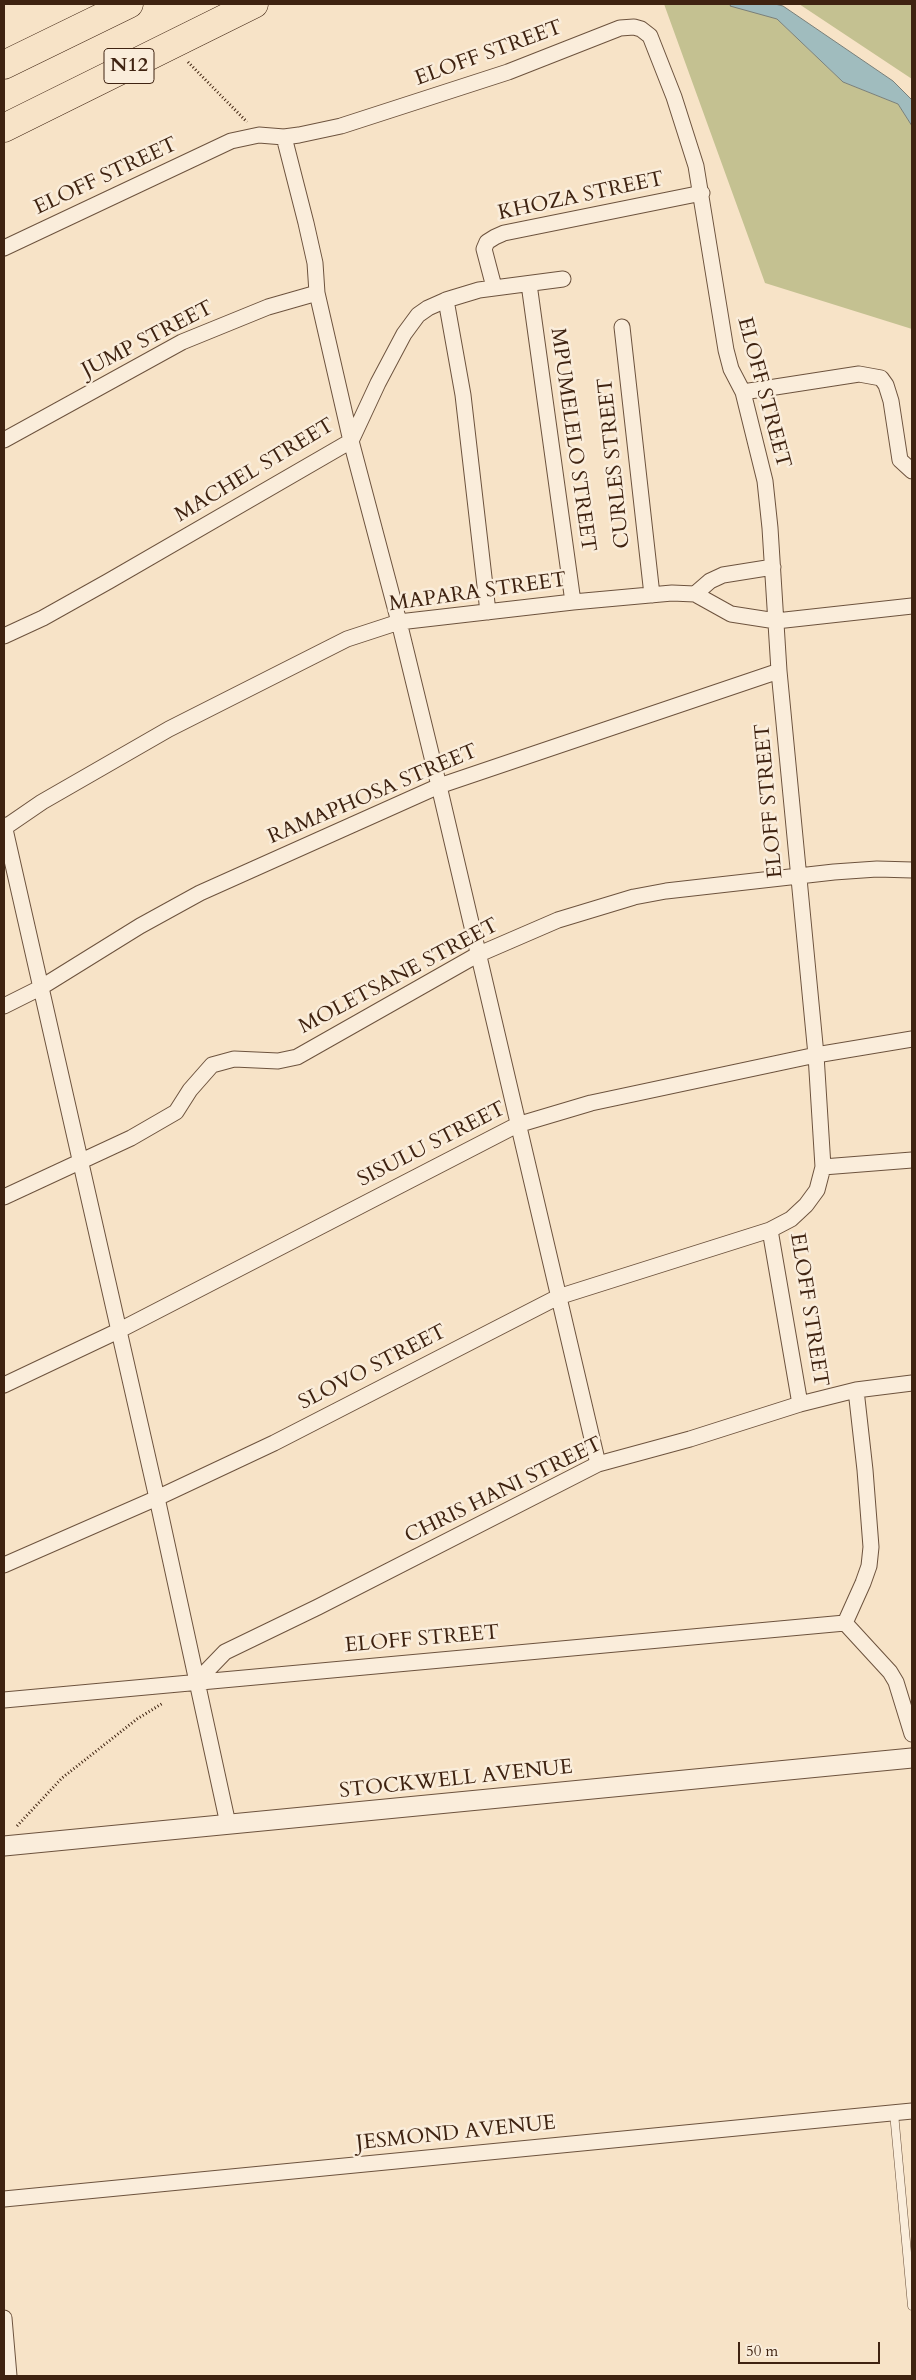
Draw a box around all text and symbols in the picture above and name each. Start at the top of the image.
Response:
street label: ELOFF STREET [412,16,566,92]
road number: N12 [104,48,154,84]
street label: ELOFF STREET [30,133,182,221]
street label: KHOZA STREET [496,167,666,227]
street label: JUMP STREET [78,296,218,384]
street label: ELOFF STREET [731,315,795,471]
street label: MPUMELELO STREET [544,326,600,554]
street label: CURLES STREET [594,376,636,550]
street label: MACHEL STREET [171,413,339,529]
street label: MAPARA STREET [388,568,568,618]
street label: ELOFF STREET [751,723,789,879]
street label: RAMAPHOSA STREET [264,739,482,851]
street label: MOLETSANE STREET [295,914,503,1040]
street label: SISULU STREET [354,1097,510,1193]
street label: ELOFF STREET [783,1231,833,1389]
street label: SLOVO STREET [295,1320,451,1416]
street label: CHRIS HANI STREET [401,1432,607,1550]
street label: ELOFF STREET [344,1621,500,1659]
street label: STOCKWELL AVENUE [338,1755,574,1805]
street label: JESMOND AVENUE [355,2111,557,2157]
scale bar [741,2332,884,2364]
text: 50 m [746,2341,778,2361]

